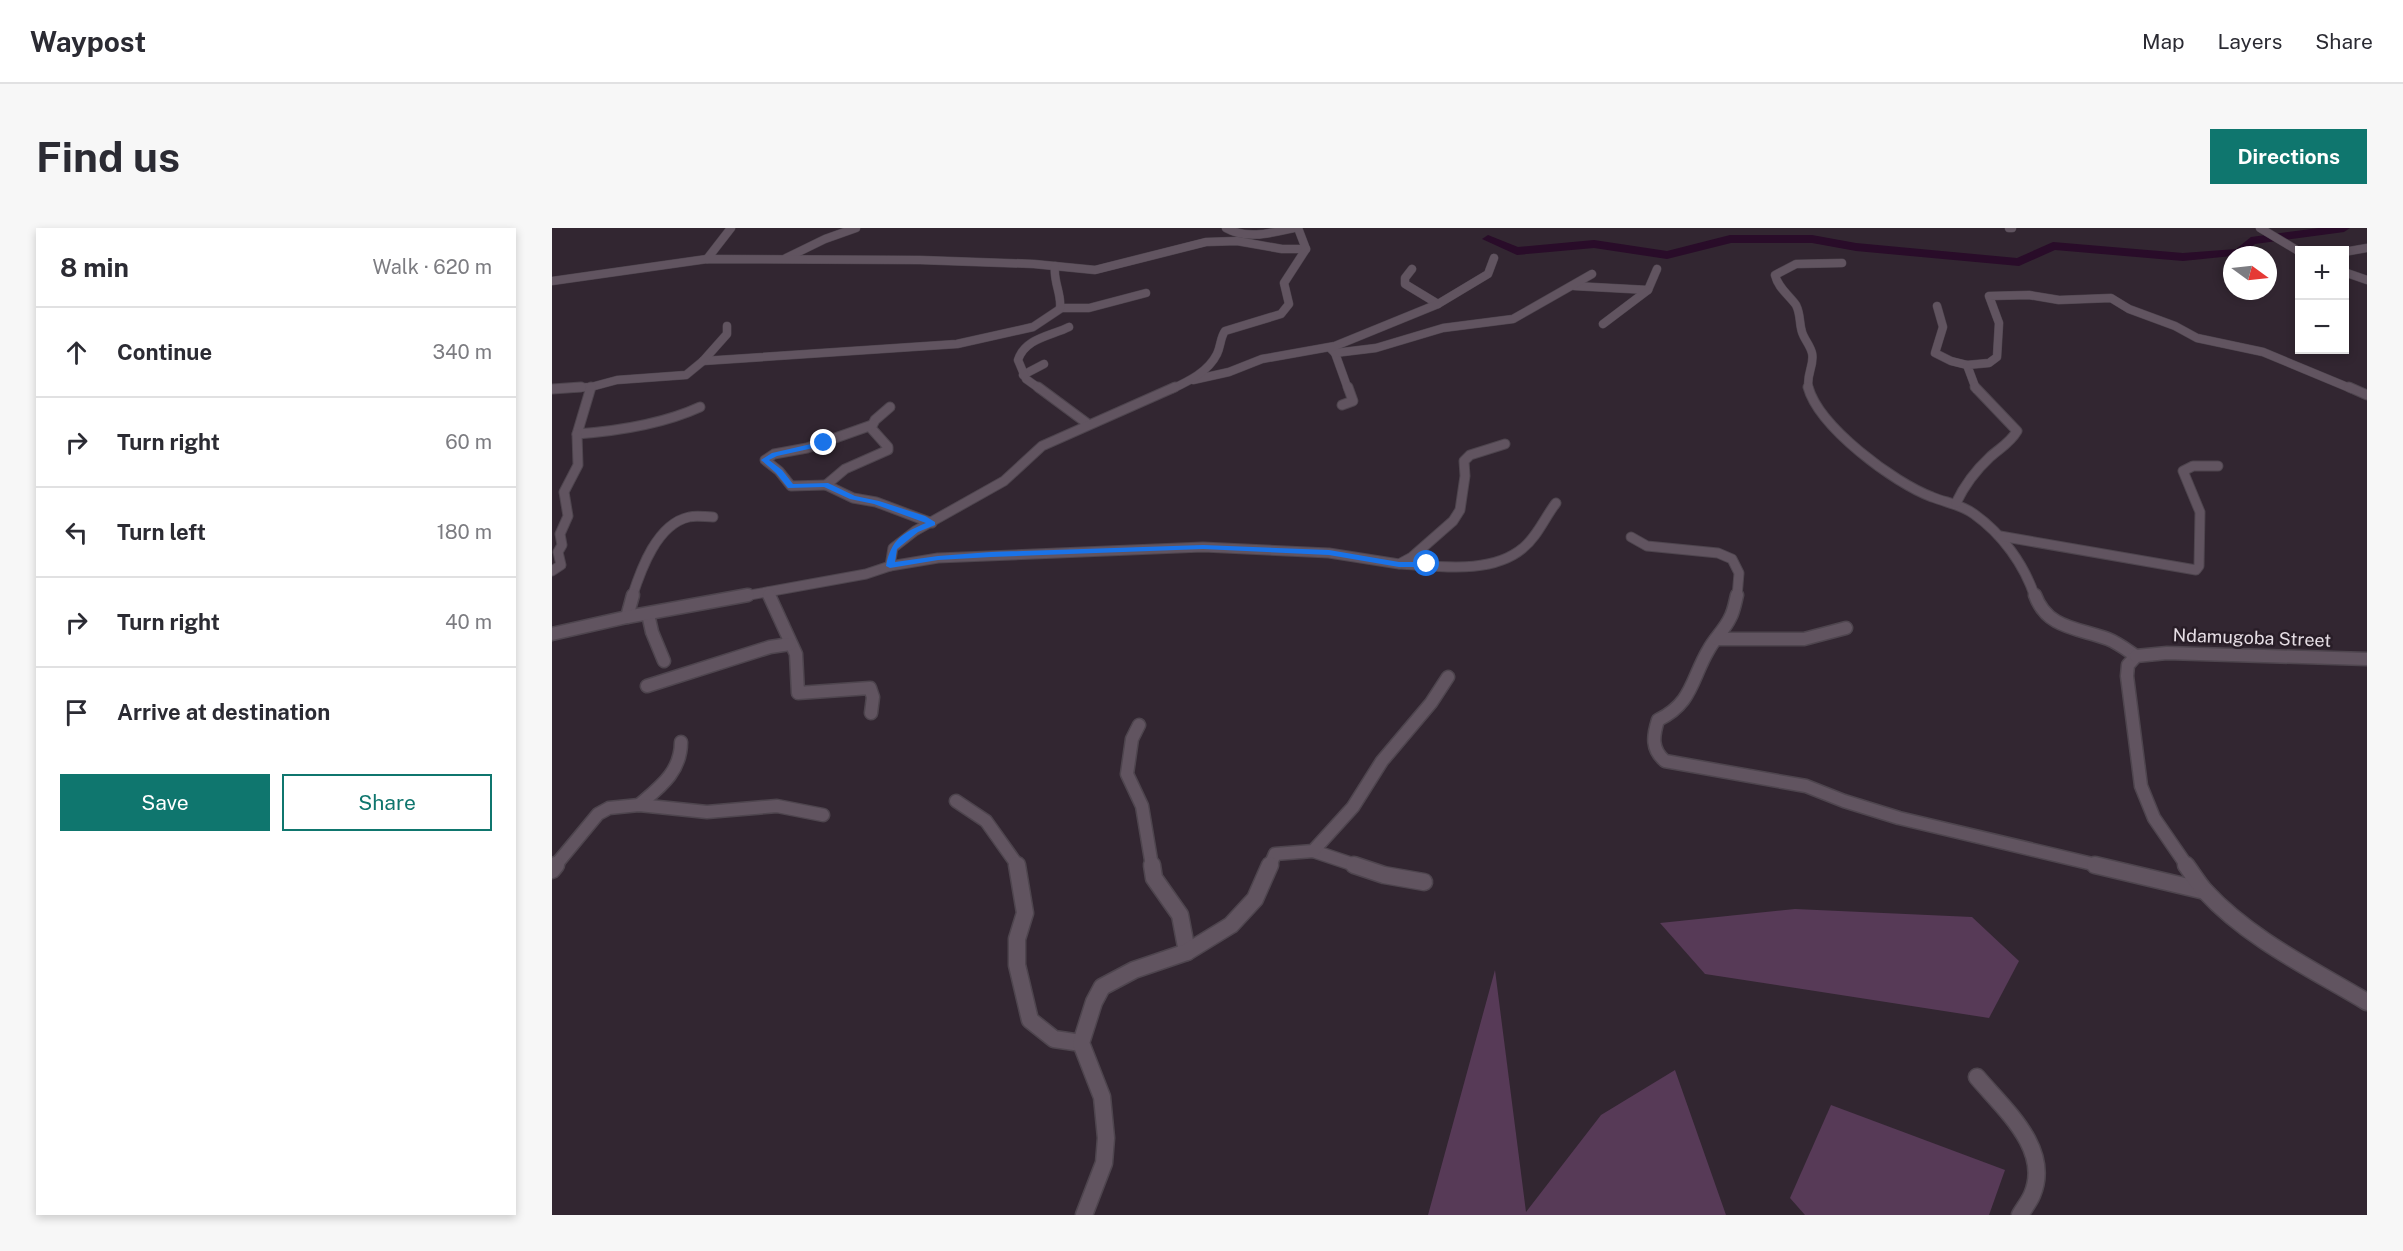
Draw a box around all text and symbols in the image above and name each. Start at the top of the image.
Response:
text: Waypost [30,25,146,58]
text: Map [2142,29,2185,54]
text: Layers [2218,29,2282,54]
text: Share [2315,29,2373,54]
button: Directions [2210,129,2367,184]
text: Find us [36,132,180,181]
north arrow [2223,246,2277,300]
map controls [2295,246,2349,354]
button: + [2295,246,2349,300]
text: 8 min [60,252,129,283]
text: Walk · 620 m [373,255,492,279]
button: − [2295,300,2349,354]
icon: ahead [60,336,93,369]
text: Continue [117,339,212,365]
text: 340 m [432,340,492,364]
icon: right [60,426,93,459]
text: Turn right [117,429,220,455]
route end [810,429,836,455]
text: 60 m [445,430,492,454]
icon: left [60,516,93,549]
text: Turn left [117,519,206,545]
text: 180 m [437,520,492,544]
route start [1413,550,1439,576]
icon: right [60,606,93,639]
text: Turn right [117,609,220,635]
text: 40 m [445,610,492,634]
street label: Ndamugoba Street [2172,624,2332,651]
icon: arrive [60,696,93,729]
text: Arrive at destination [117,699,330,725]
button: Save [60,774,270,831]
button: Share [282,774,492,831]

